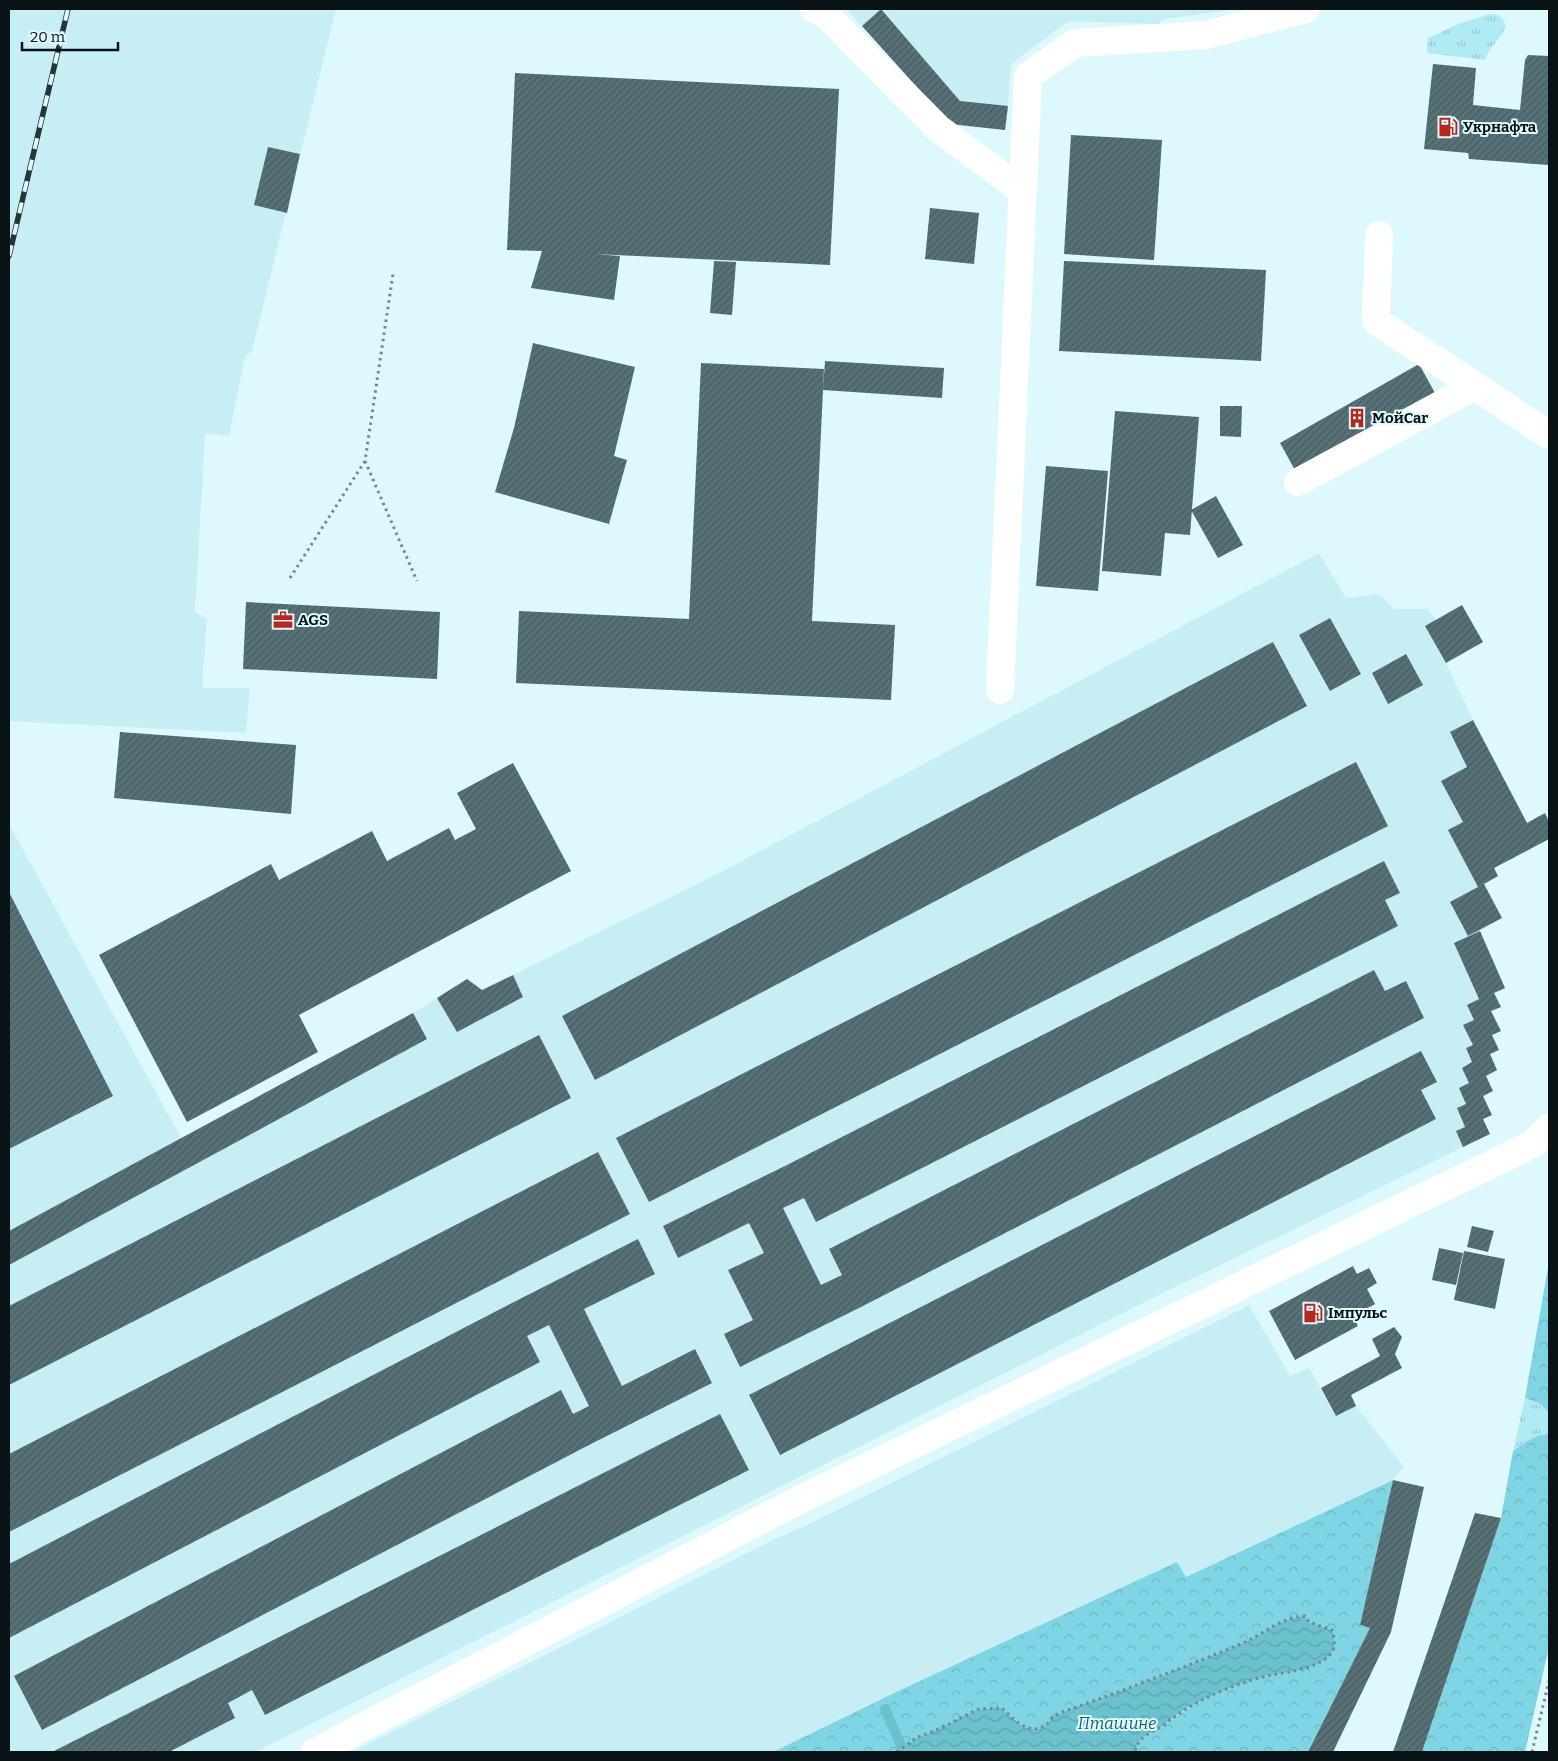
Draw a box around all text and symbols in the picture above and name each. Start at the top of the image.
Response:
scale bar [22,20,119,52]
text: 20 m [30,28,66,46]
fuel station icon: Укрнафта [1437,116,1459,138]
place label: Укрнафта [1463,118,1537,136]
building icon: МойCar [1346,407,1368,429]
place label: МойCar [1372,409,1428,427]
office icon: AGS [272,609,294,631]
place label: AGS [298,611,328,629]
fuel station icon: Імпульс [1302,1302,1324,1324]
place label: Імпульс [1328,1304,1388,1322]
water label: Пташине [1078,1714,1156,1733]

